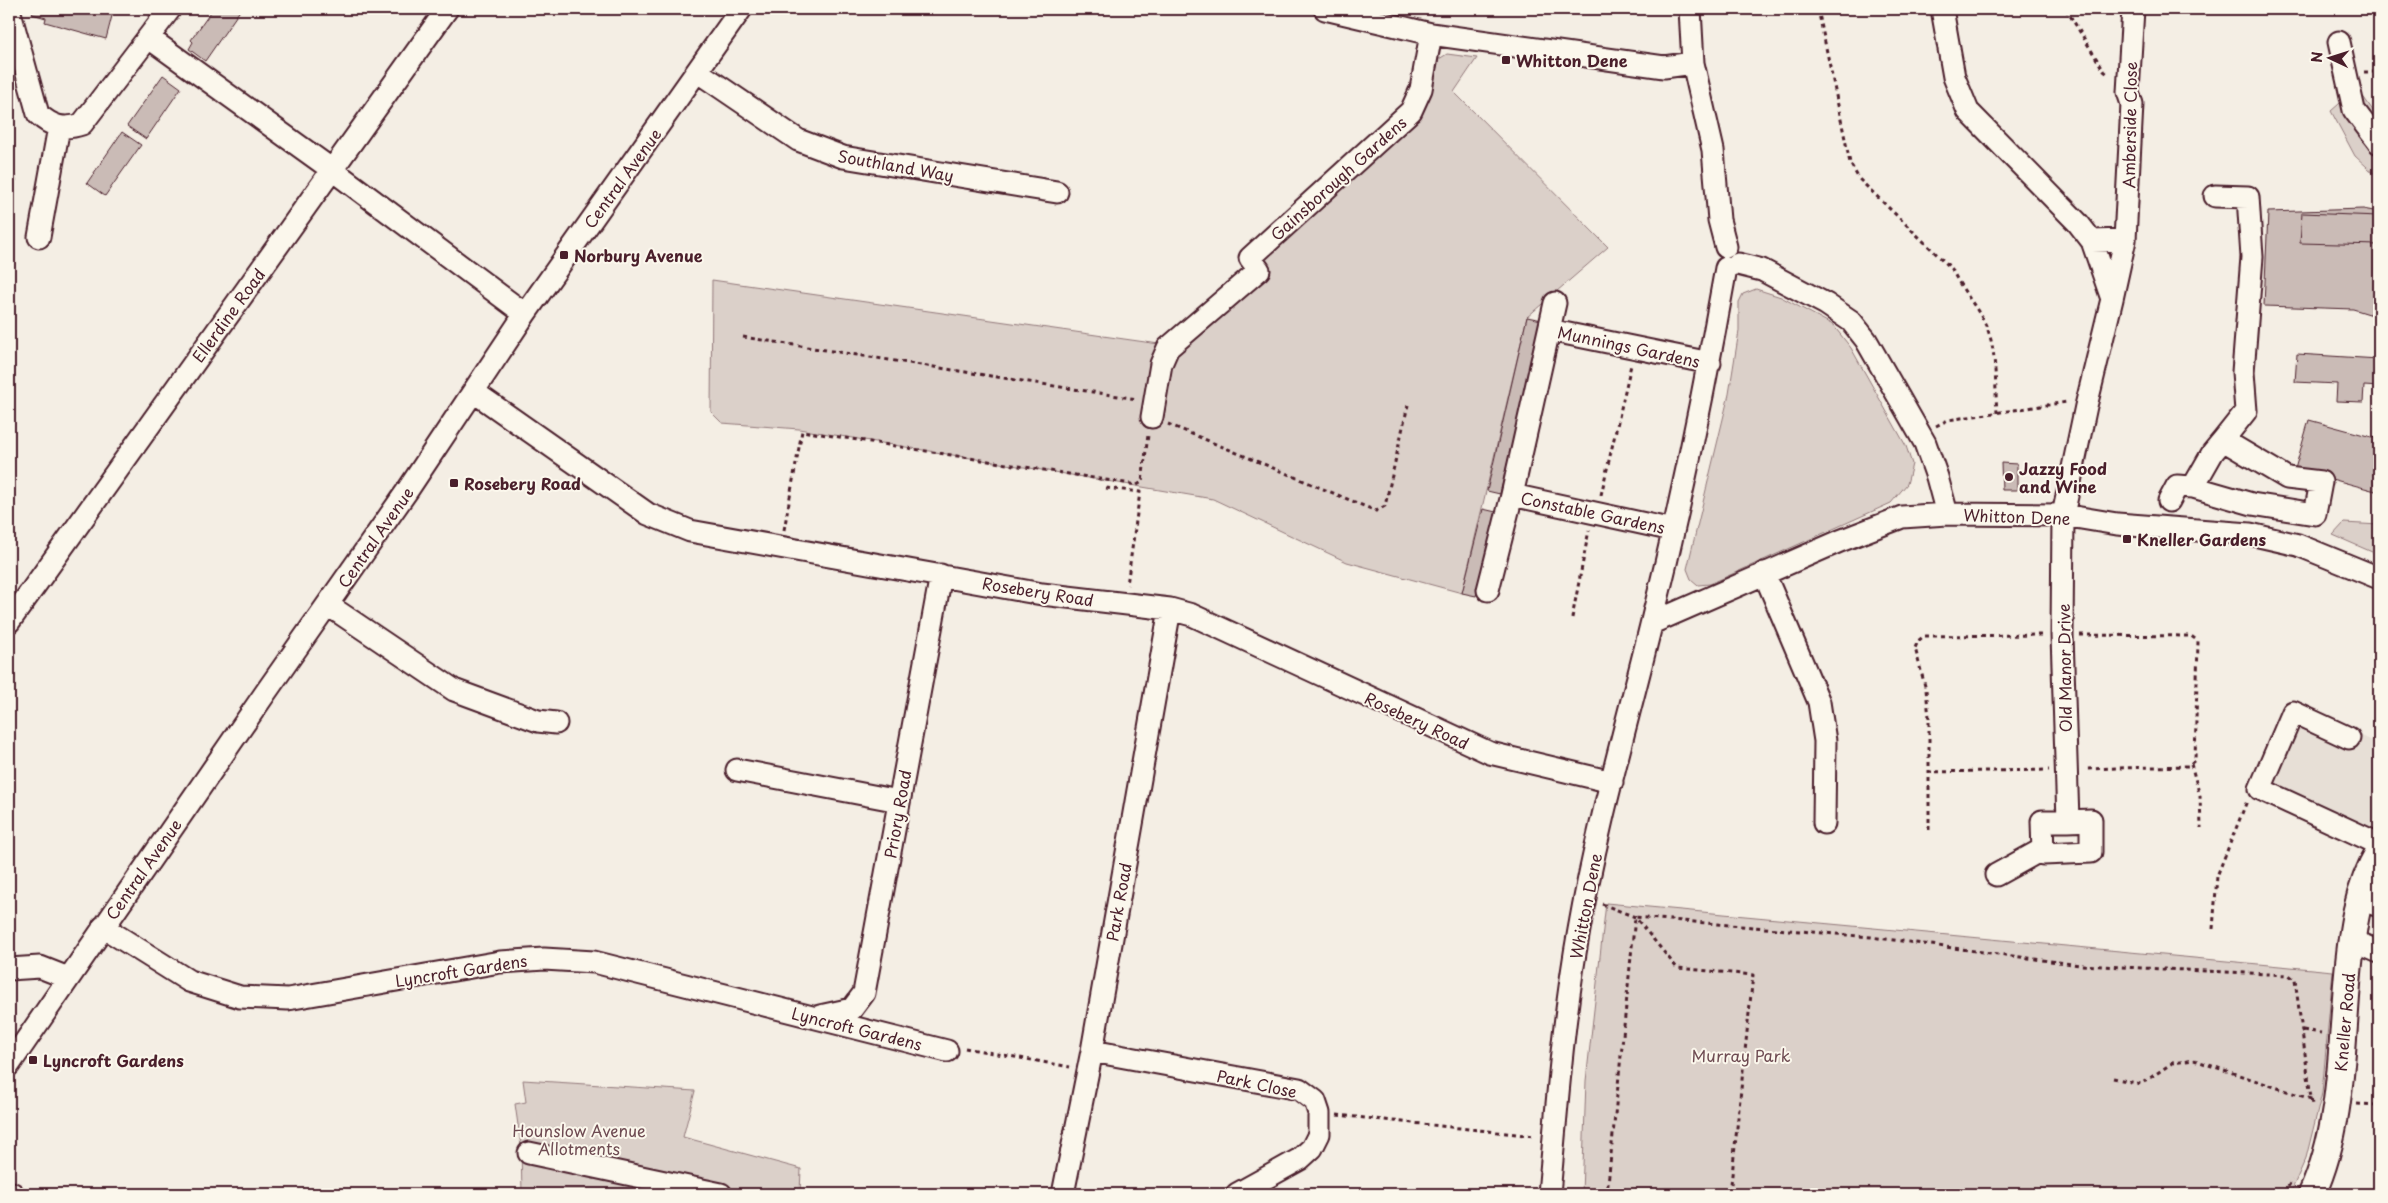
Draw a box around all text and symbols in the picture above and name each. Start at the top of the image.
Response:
north arrow [2306,32,2356,82]
place label: Whitton Dene [1516,48,1628,72]
text: N [2306,51,2327,63]
marker: Whitton Dene [1500,54,1512,66]
street label: Amberside Close [2116,61,2142,189]
street label: Gainsborough Gardens [1265,110,1411,246]
street label: Central Avenue [577,123,667,233]
street label: Southland Way [836,143,956,187]
place label: Norbury Avenue [574,243,703,267]
marker: Norbury Avenue [558,249,570,261]
street label: Ellerdine Road [186,263,270,367]
street label: Munnings Gardens [1556,319,1702,373]
place label: Jazzy Food and Wine [2019,456,2107,498]
place label: Rosebery Road [464,471,581,495]
marker: Jazzy Food and Wine [2003,471,2015,483]
marker: Rosebery Road [448,477,460,489]
street label: Central Avenue [331,482,419,592]
street label: Constable Gardens [1519,485,1667,539]
street label: Whitton Dene [1963,502,2071,530]
place label: Kneller Gardens [2137,527,2267,551]
marker: Kneller Gardens [2121,533,2133,545]
street label: Rosebery Road [980,570,1096,612]
street label: Old Manor Drive [2051,603,2077,733]
street label: Rosebery Road [1361,685,1473,755]
street label: Priory Road [877,768,917,860]
street label: Central Avenue [99,814,187,924]
street label: Whitton Dene [1563,851,1607,961]
street label: Park Road [1099,861,1137,943]
street label: Lyncroft Gardens [393,948,529,992]
street label: Kneller Road [2328,972,2360,1072]
street label: Lyncroft Gardens [789,1000,925,1056]
park label: Murray Park [1692,1043,1791,1067]
place label: Lyncroft Gardens [43,1048,184,1072]
marker: Lyncroft Gardens [27,1054,39,1066]
street label: Park Close [1215,1063,1299,1103]
park label: Hounslow Avenue Allotments [512,1118,646,1160]

